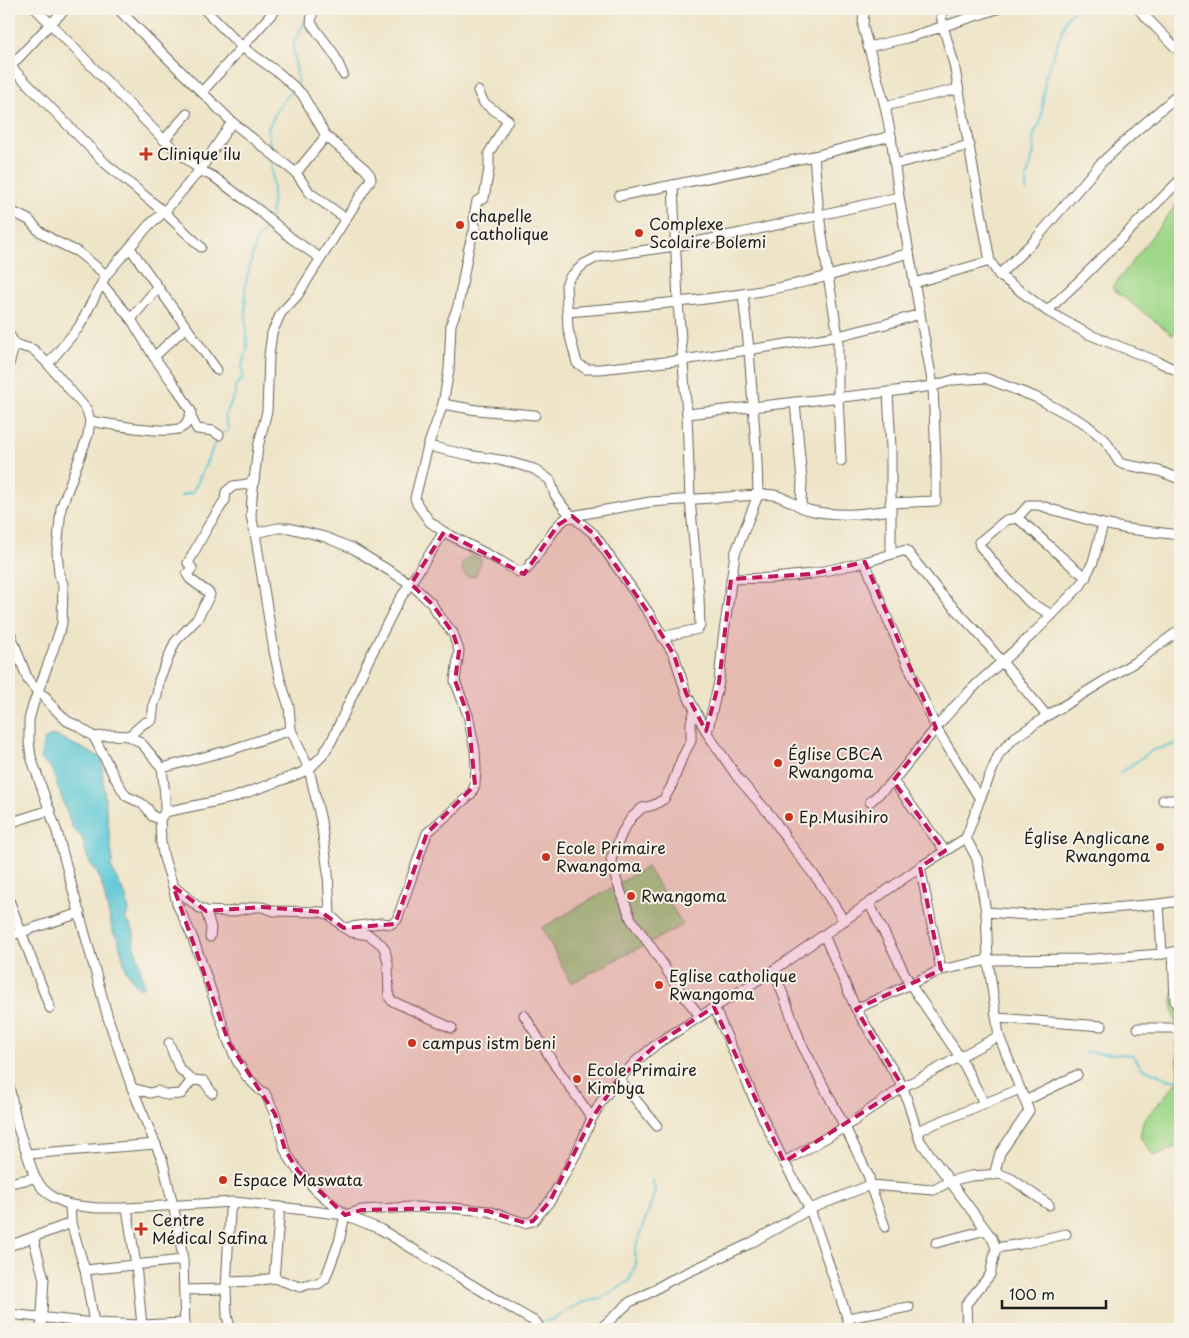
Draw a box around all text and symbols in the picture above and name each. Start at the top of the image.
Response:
place label: Clinique ilu [157,141,241,165]
marker: Clinique ilu [139,147,153,161]
place label: chapelle catholique [470,203,549,245]
place label: Complexe Scolaire Bolemi [649,211,766,253]
marker: chapelle catholique [454,219,466,231]
marker: Complexe Scolaire Bolemi [633,227,645,239]
place label: Église CBCA Rwangoma [788,741,883,783]
marker: Église CBCA Rwangoma [772,757,784,769]
place label: Ep.Musihiro [799,804,889,828]
marker: Ep.Musihiro [783,811,795,823]
place label: Église Anglicane Rwangoma [1024,825,1150,867]
place label: Ecole Primaire Rwangoma [556,835,666,877]
marker: Église Anglicane Rwangoma [1154,841,1166,853]
marker: Ecole Primaire Rwangoma [540,851,552,863]
place label: Rwangoma [641,883,726,907]
marker: Rwangoma [625,890,637,902]
place label: Eglise catholique Rwangoma [669,963,797,1005]
marker: Eglise catholique Rwangoma [653,979,665,991]
place label: campus istm beni [422,1030,556,1054]
marker: campus istm beni [406,1037,418,1049]
place label: Ecole Primaire Kimbya [587,1057,697,1099]
marker: Ecole Primaire Kimbya [571,1073,583,1085]
place label: Espace Maswata [233,1167,363,1191]
marker: Espace Maswata [217,1174,229,1186]
place label: Centre Médical Safina [152,1207,268,1249]
marker: Centre Médical Safina [134,1222,148,1236]
scale bar [1002,1278,1105,1310]
text: 100 m [1009,1282,1055,1305]

